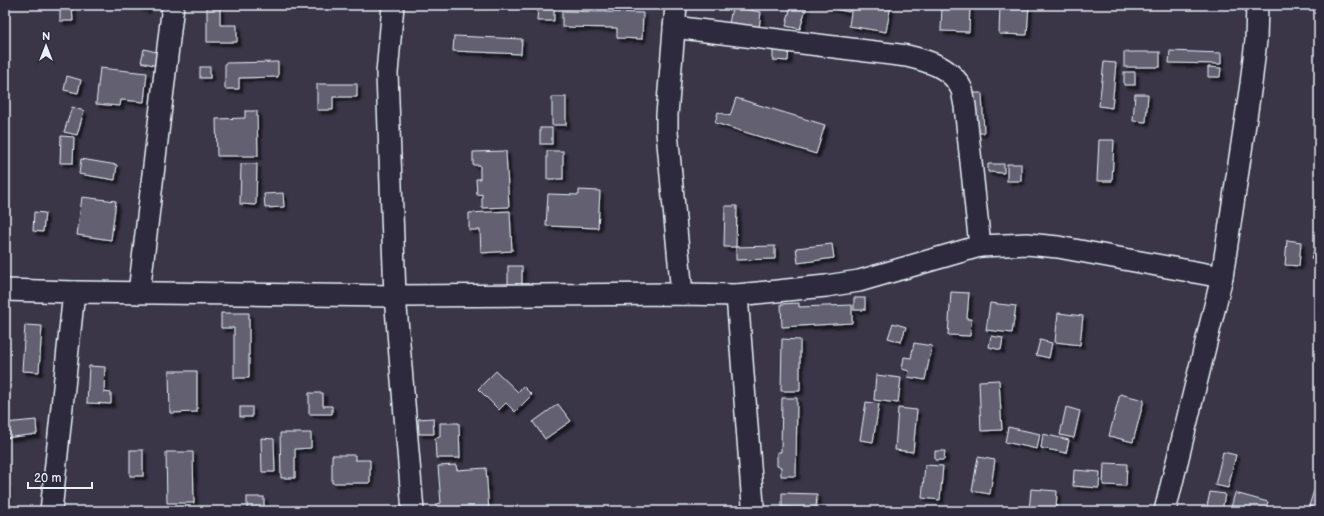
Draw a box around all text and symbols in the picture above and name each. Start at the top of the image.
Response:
north arrow [26,26,66,66]
text: N [42,30,50,43]
scale bar [28,464,92,490]
text: 20 m [34,471,61,486]

